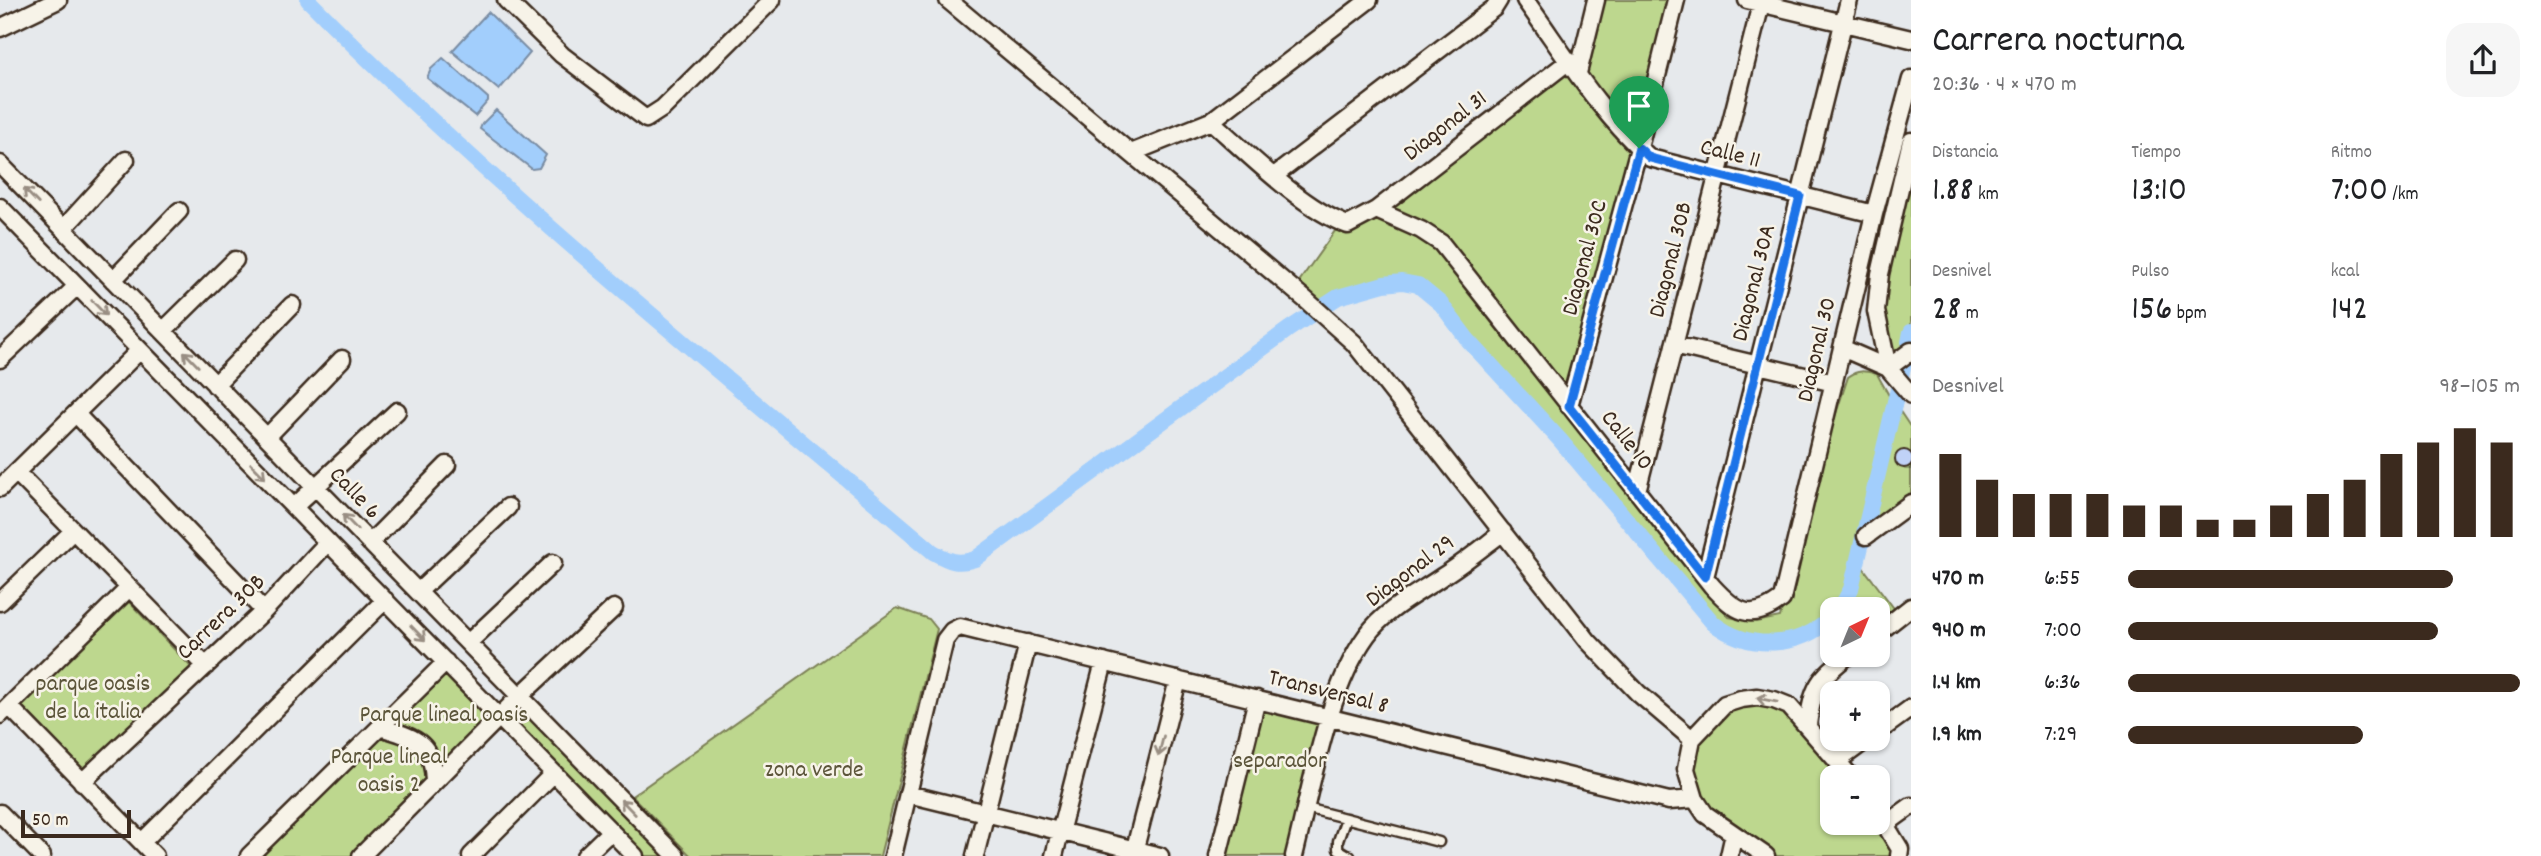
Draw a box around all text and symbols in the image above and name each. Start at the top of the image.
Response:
text: Carrera nocturna [1932,15,2184,70]
button: share [2446,23,2520,97]
text: 20:36 · 4 × 470 m [1932,69,2077,102]
pin [1609,76,1669,148]
street label: Diagonal 31 [1397,83,1495,171]
icon: arrive [1620,87,1658,125]
street label: Calle 11 [1696,131,1764,179]
text: Distancia [1932,140,1998,167]
text: Tiempo [2131,140,2181,167]
text: Ritmo [2331,140,2372,167]
text: 1.88 [1932,167,1974,217]
text: 13:10 [2131,167,2187,217]
text: 7:00 [2331,167,2388,217]
text: km [1974,182,1999,209]
text: /km [2388,182,2419,209]
one-way arrow [23,188,40,205]
street label: Diagonal 30C [1554,196,1618,320]
street label: Diagonal 30B [1641,199,1703,321]
street label: Diagonal 30A [1724,221,1786,345]
text: Desnivel [1932,259,1991,286]
text: Pulso [2131,259,2169,286]
text: kcal [2331,259,2360,286]
text: 28 [1932,286,1961,336]
text: 156 [2131,286,2172,336]
text: 142 [2331,286,2368,336]
street label: Diagonal 30 [1789,294,1847,406]
one-way arrow [91,300,108,317]
text: m [1961,301,1979,328]
text: bpm [2172,301,2207,328]
one-way arrow [182,351,199,368]
text: Desnivel [1932,371,2004,404]
text: 98–105 m [2440,371,2520,404]
street label: Calle 10 [1591,403,1661,479]
street label: Calle 6 [320,460,388,528]
one-way arrow [250,462,267,479]
one-way arrow [341,514,358,531]
street label: Diagonal 29 [1359,527,1463,617]
text: 470 m [1932,563,1984,596]
text: 6:55 [2044,563,2080,596]
street label: Carrera 30B [170,567,274,669]
north arrow [1820,597,1890,667]
map controls [1820,597,1890,835]
text: 940 m [1932,615,1986,648]
text: 7:00 [2044,615,2082,648]
one-way arrow [409,625,426,642]
street label: Transversal 8 [1264,662,1392,724]
text: 1.4 km [1932,667,1981,700]
text: 6:36 [2044,667,2081,700]
park label: parque oasis de la italia [36,668,150,730]
button: + [1820,681,1890,751]
one-way arrow [1756,693,1779,706]
park label: Parque lineal oasis [360,699,528,733]
text: 1.9 km [1932,719,1982,752]
text: 7:29 [2044,719,2077,752]
one-way arrow [1154,734,1167,757]
park label: Parque lineal oasis 2 [331,741,448,803]
park label: separador [1233,745,1327,779]
park label: zona verde [765,754,863,788]
button: − [1820,765,1890,835]
one-way arrow [620,799,637,816]
scale bar [21,807,131,839]
text: 50 m [32,808,69,835]

